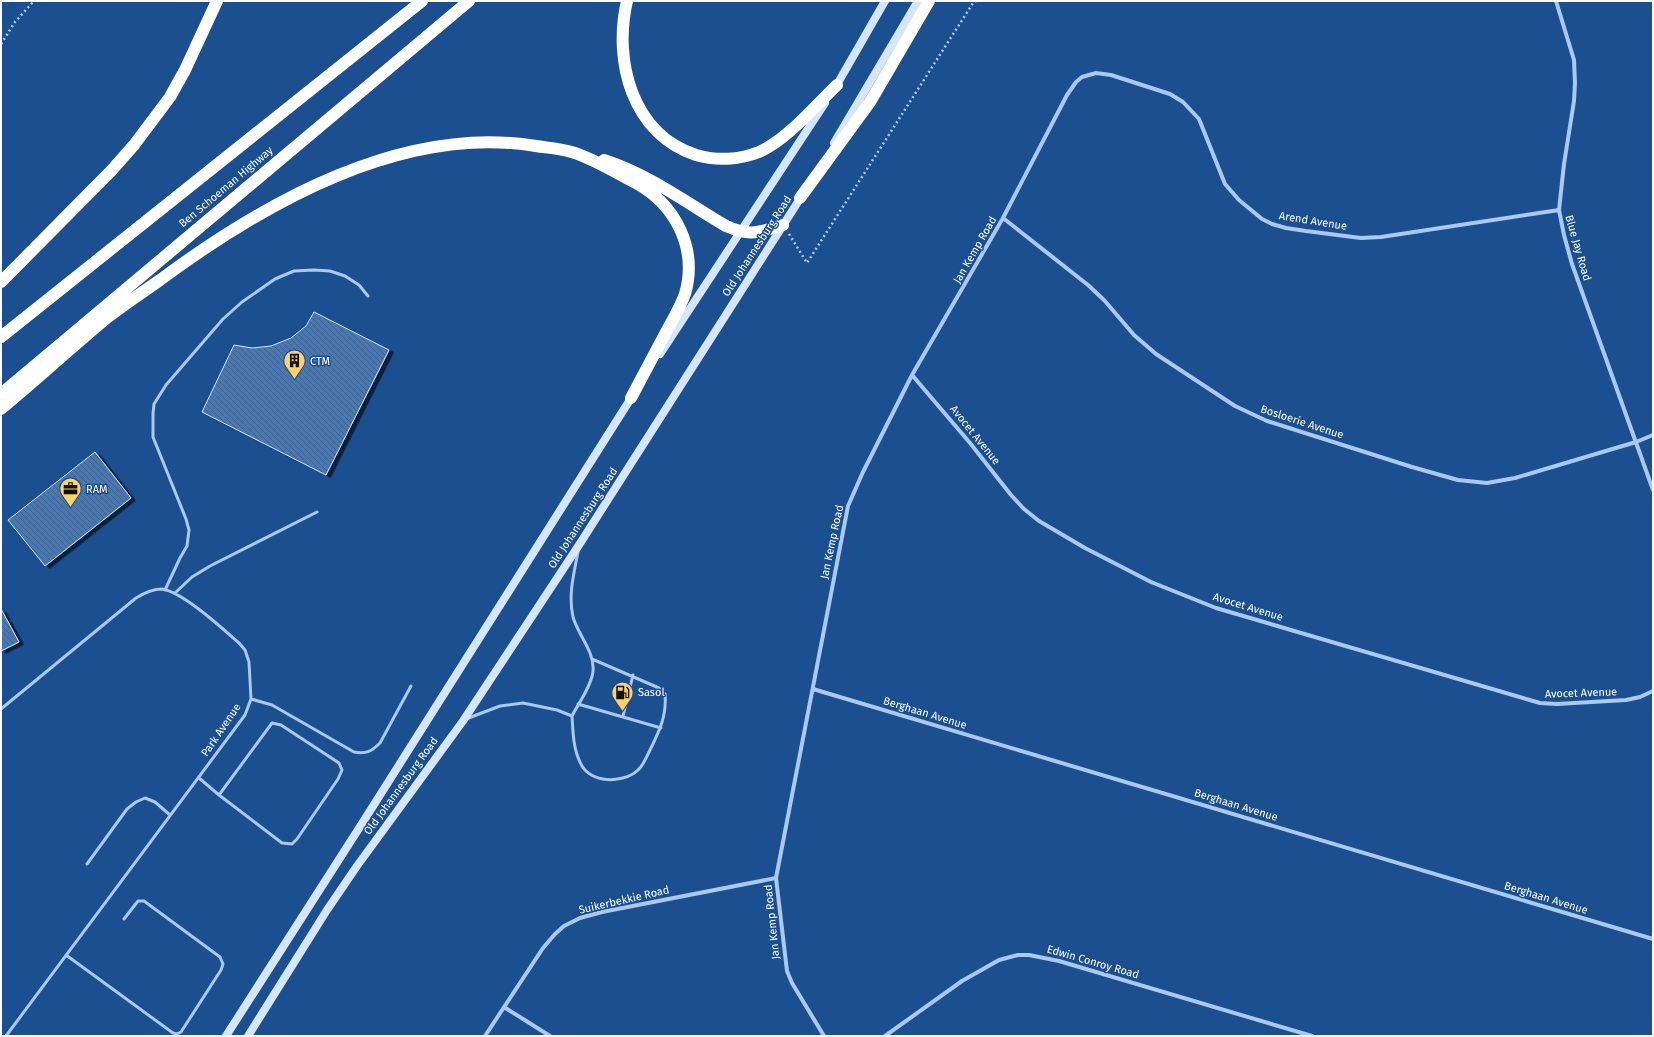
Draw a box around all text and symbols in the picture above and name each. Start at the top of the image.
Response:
street label: Ben Schoeman Highway [176,144,276,230]
street label: Old Johannesburg Road [720,193,794,299]
street label: Arend Avenue [1278,209,1348,233]
street label: Blue Jay Road [1562,213,1594,283]
street label: Jan Kemp Road [951,214,999,286]
building icon: CTM [282,348,308,381]
place label: CTM [310,355,330,368]
street label: Bosloerie Avenue [1259,402,1345,442]
street label: Avocet Avenue [947,403,1003,467]
street label: Old Johannesburg Road [546,465,620,571]
office icon: RAM [57,476,83,509]
place label: RAM [86,483,108,496]
street label: Jan Kemp Road [818,504,846,580]
street label: Avocet Avenue [1211,590,1285,624]
fuel station icon: Sasol [609,679,635,712]
street label: Avocet Avenue [1545,685,1617,701]
place label: Sasol [638,686,665,699]
street label: Berghaan Avenue [882,694,968,732]
street label: Park Avenue [199,701,243,759]
street label: Old Johannesburg Road [361,735,441,837]
street label: Berghaan Avenue [1193,786,1279,824]
street label: Berghaan Avenue [1503,879,1589,917]
street label: Suikerbekkie Road [577,883,671,917]
street label: Jan Kemp Road [762,884,782,960]
street label: Edwin Conroy Road [1045,943,1141,981]

